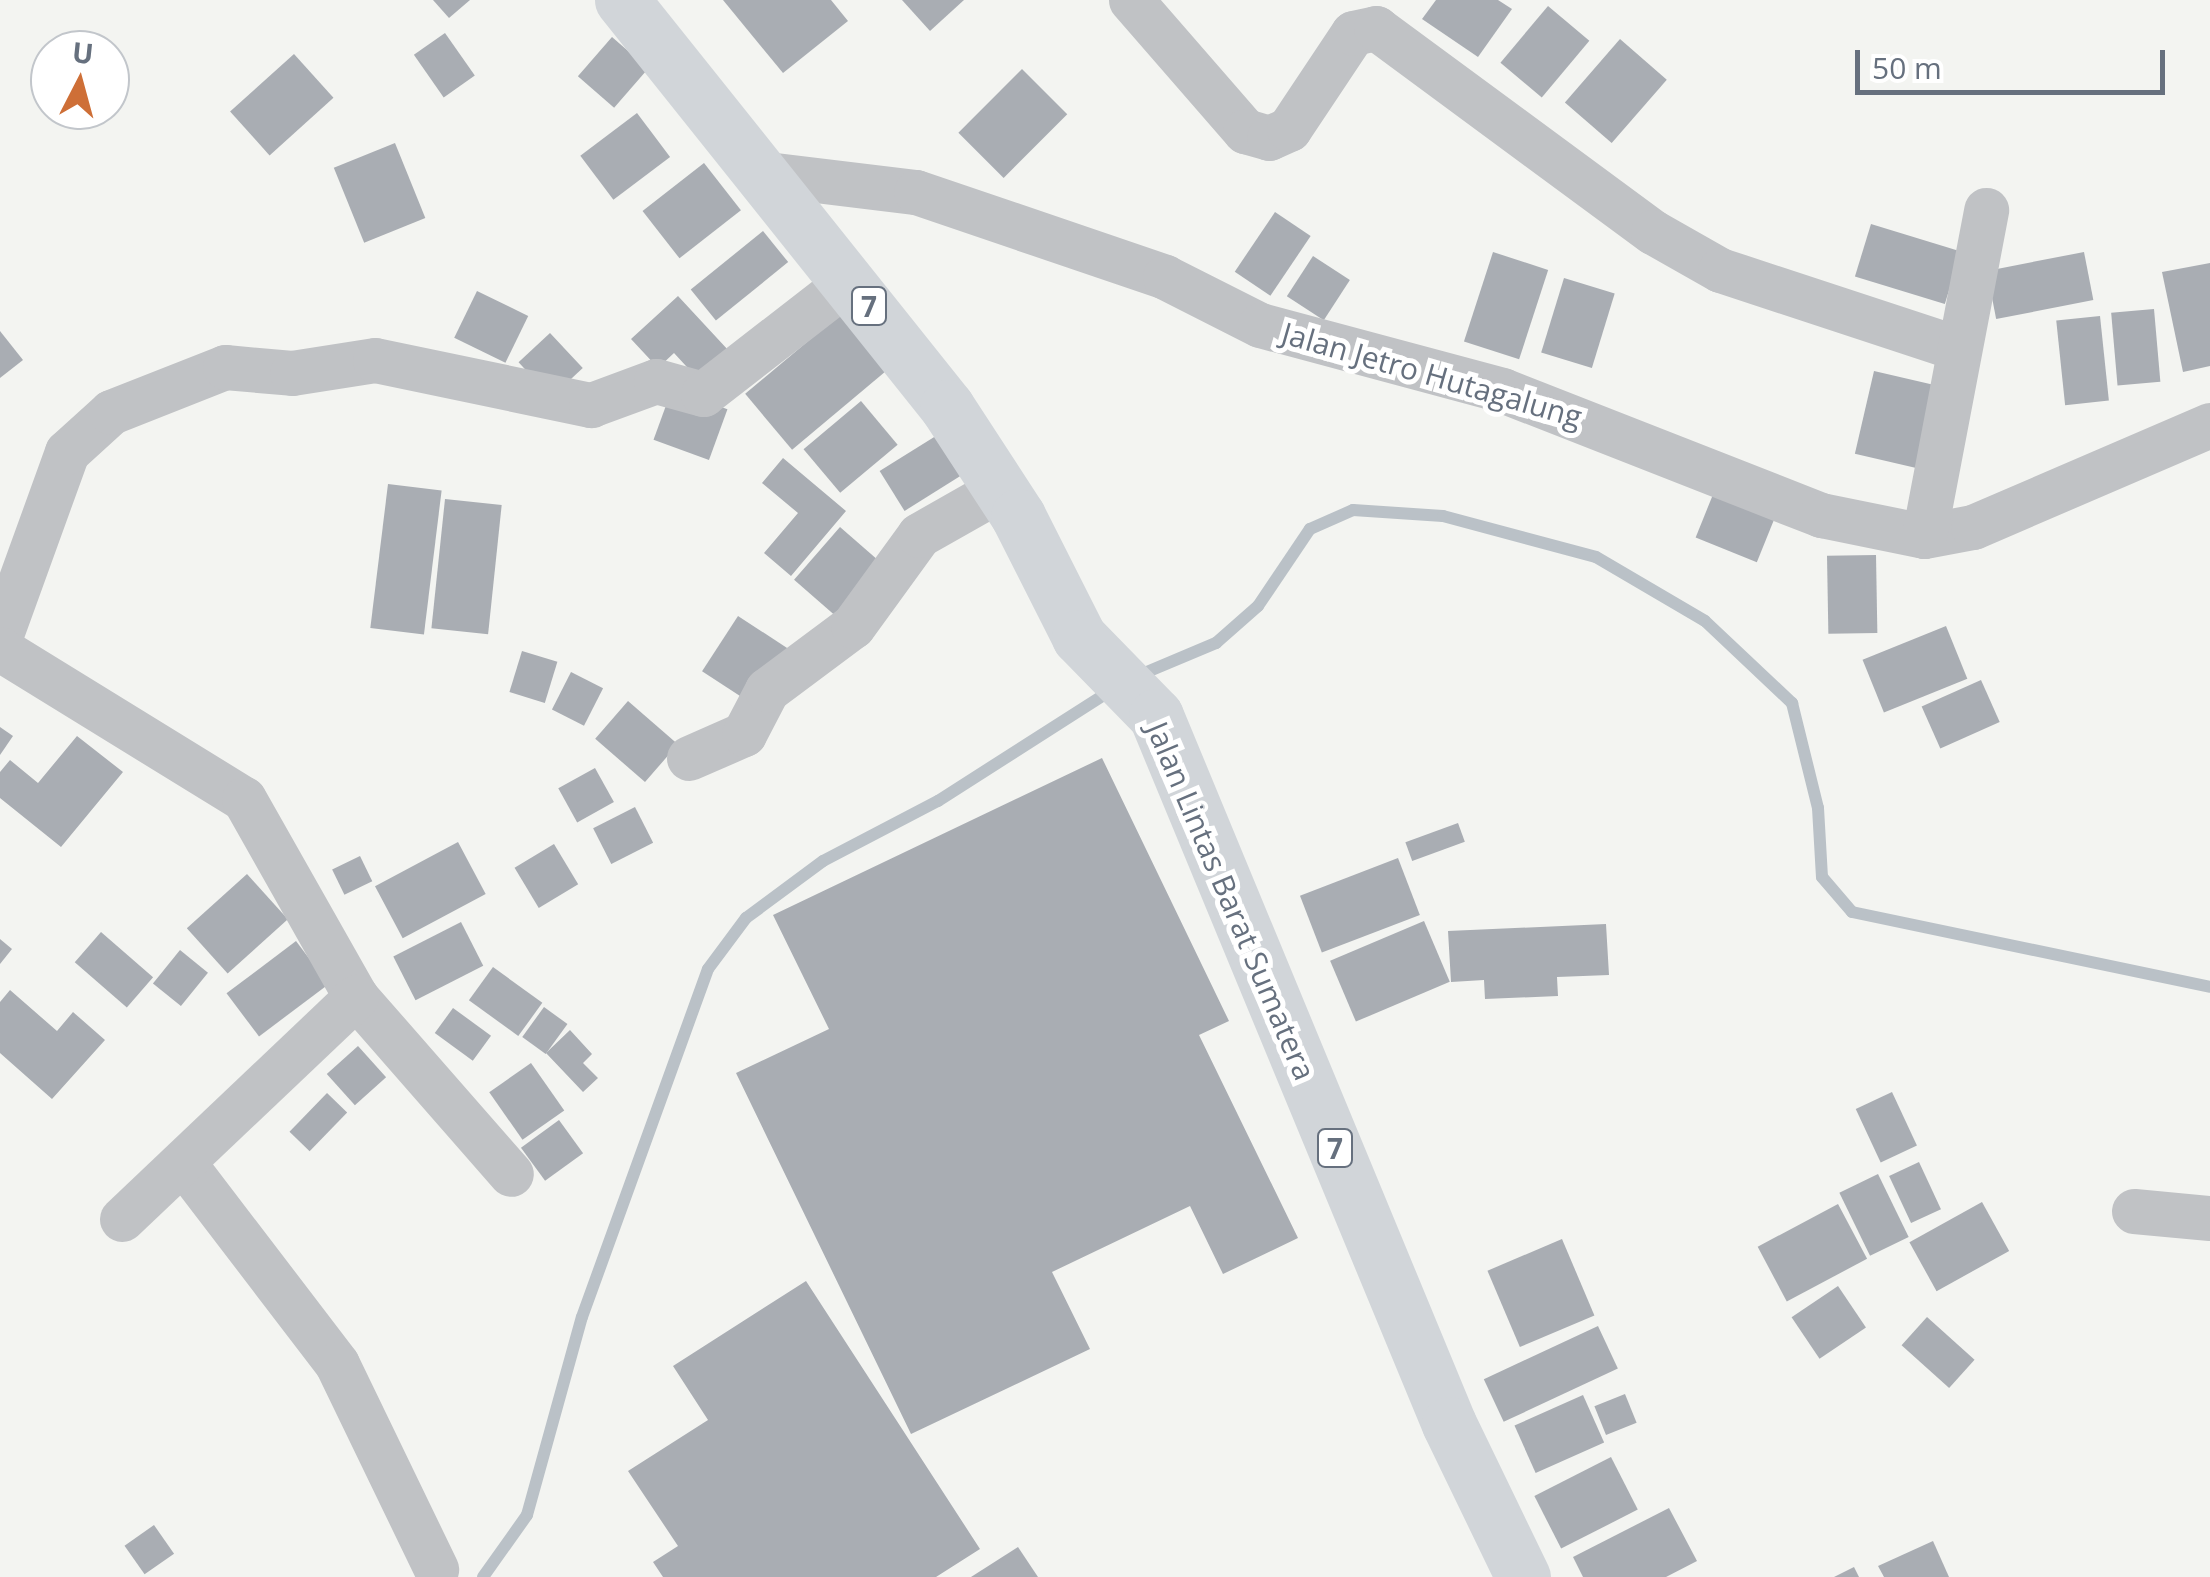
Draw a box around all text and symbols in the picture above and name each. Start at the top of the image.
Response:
north arrow [30,30,130,130]
scale bar [1860,30,2170,92]
text: U [70,32,95,72]
text: 50 m [1872,47,1942,88]
road number: 7 [849,283,889,329]
street label: Jalan Jetro Hutagalung [1278,315,1586,435]
street label: Jalan Lintas Barat Sumatera [1139,717,1323,1085]
road number: 7 [1315,1125,1355,1171]

